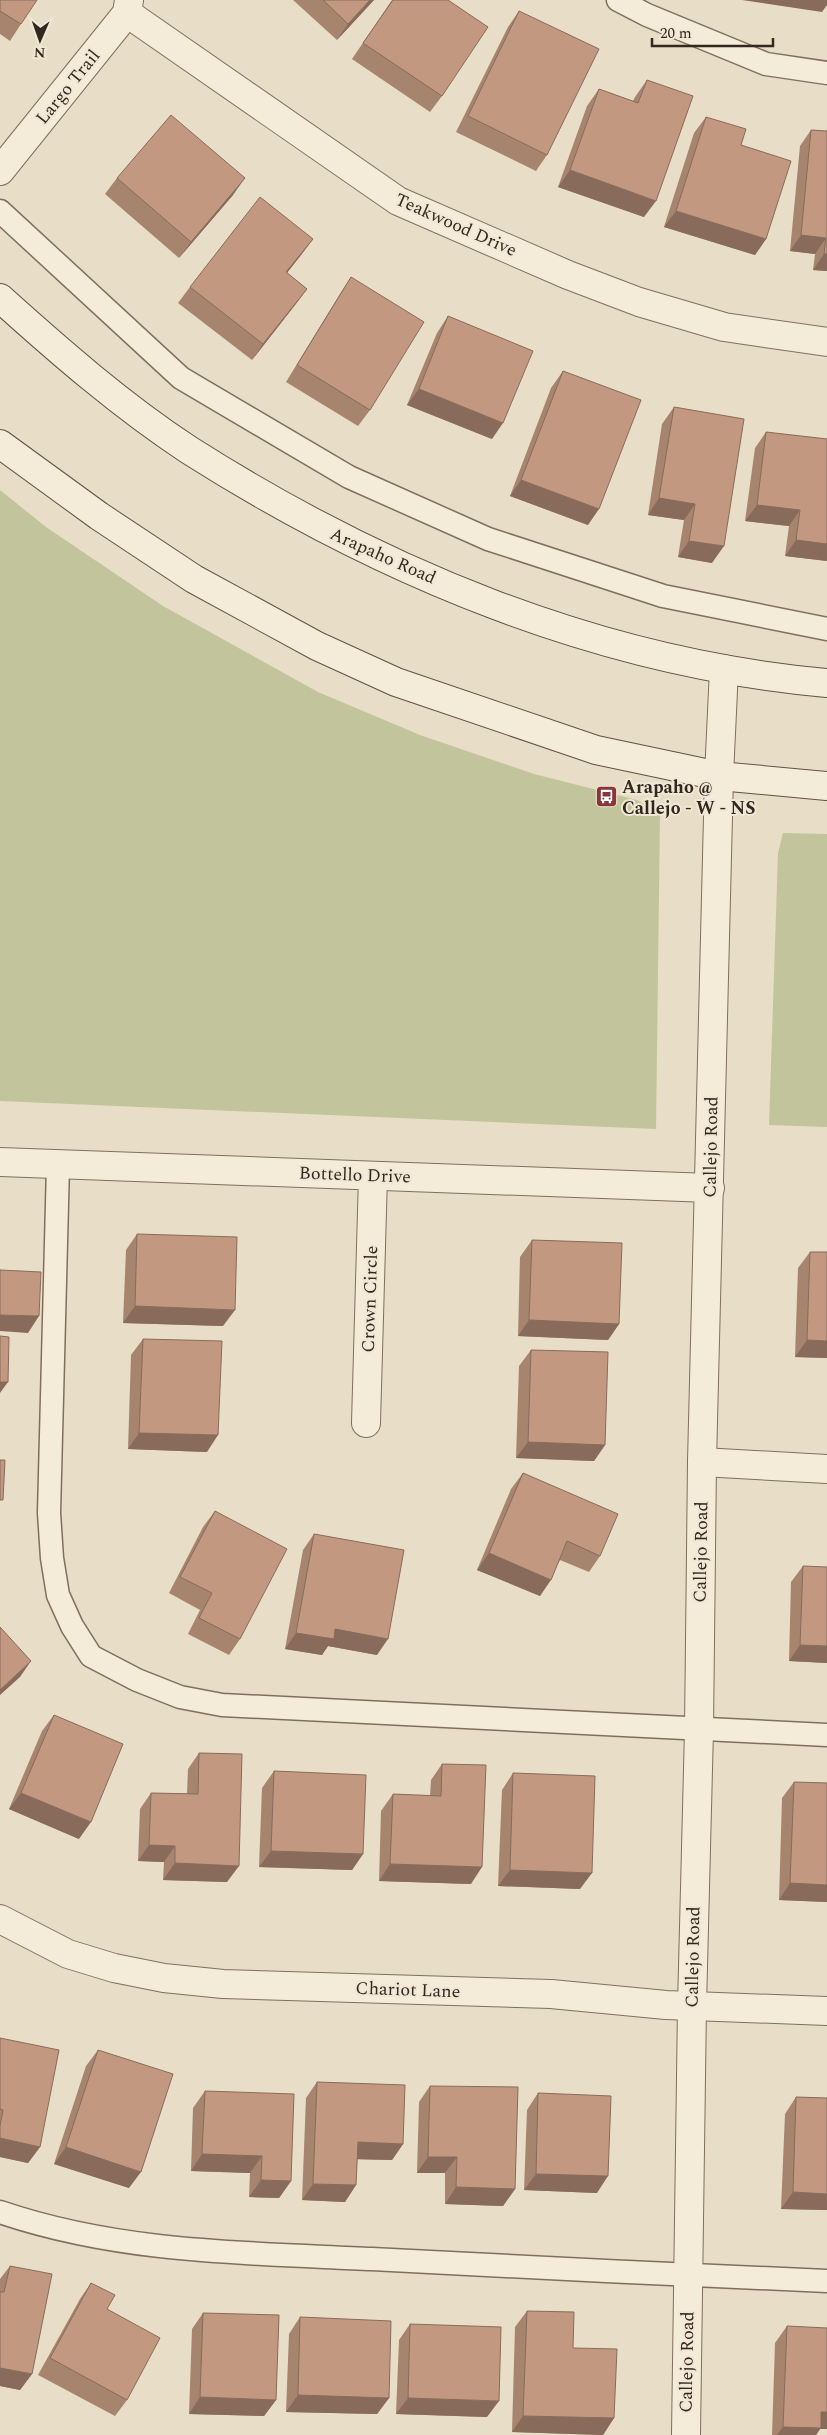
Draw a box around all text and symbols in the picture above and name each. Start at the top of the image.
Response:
north arrow [15,15,65,65]
scale bar [652,15,773,47]
text: 20 m [660,22,692,45]
text: N [33,42,46,63]
street label: Largo Trail [29,44,107,130]
street label: Teakwood Drive [391,186,521,264]
street label: Arapaho Road [325,521,441,591]
place label: Arapaho @ Callejo - W - NS [622,774,756,822]
bus stop icon: Arapaho @ Callejo - W - NS [594,785,618,809]
street label: Callejo Road [697,1096,725,1198]
street label: Bottello Drive [299,1160,411,1190]
street label: Crown Circle [355,1245,385,1353]
street label: Callejo Road [687,1501,715,1603]
street label: Callejo Road [679,1906,707,2008]
street label: Chariot Lane [355,1975,461,2005]
street label: Callejo Road [673,2311,701,2413]

